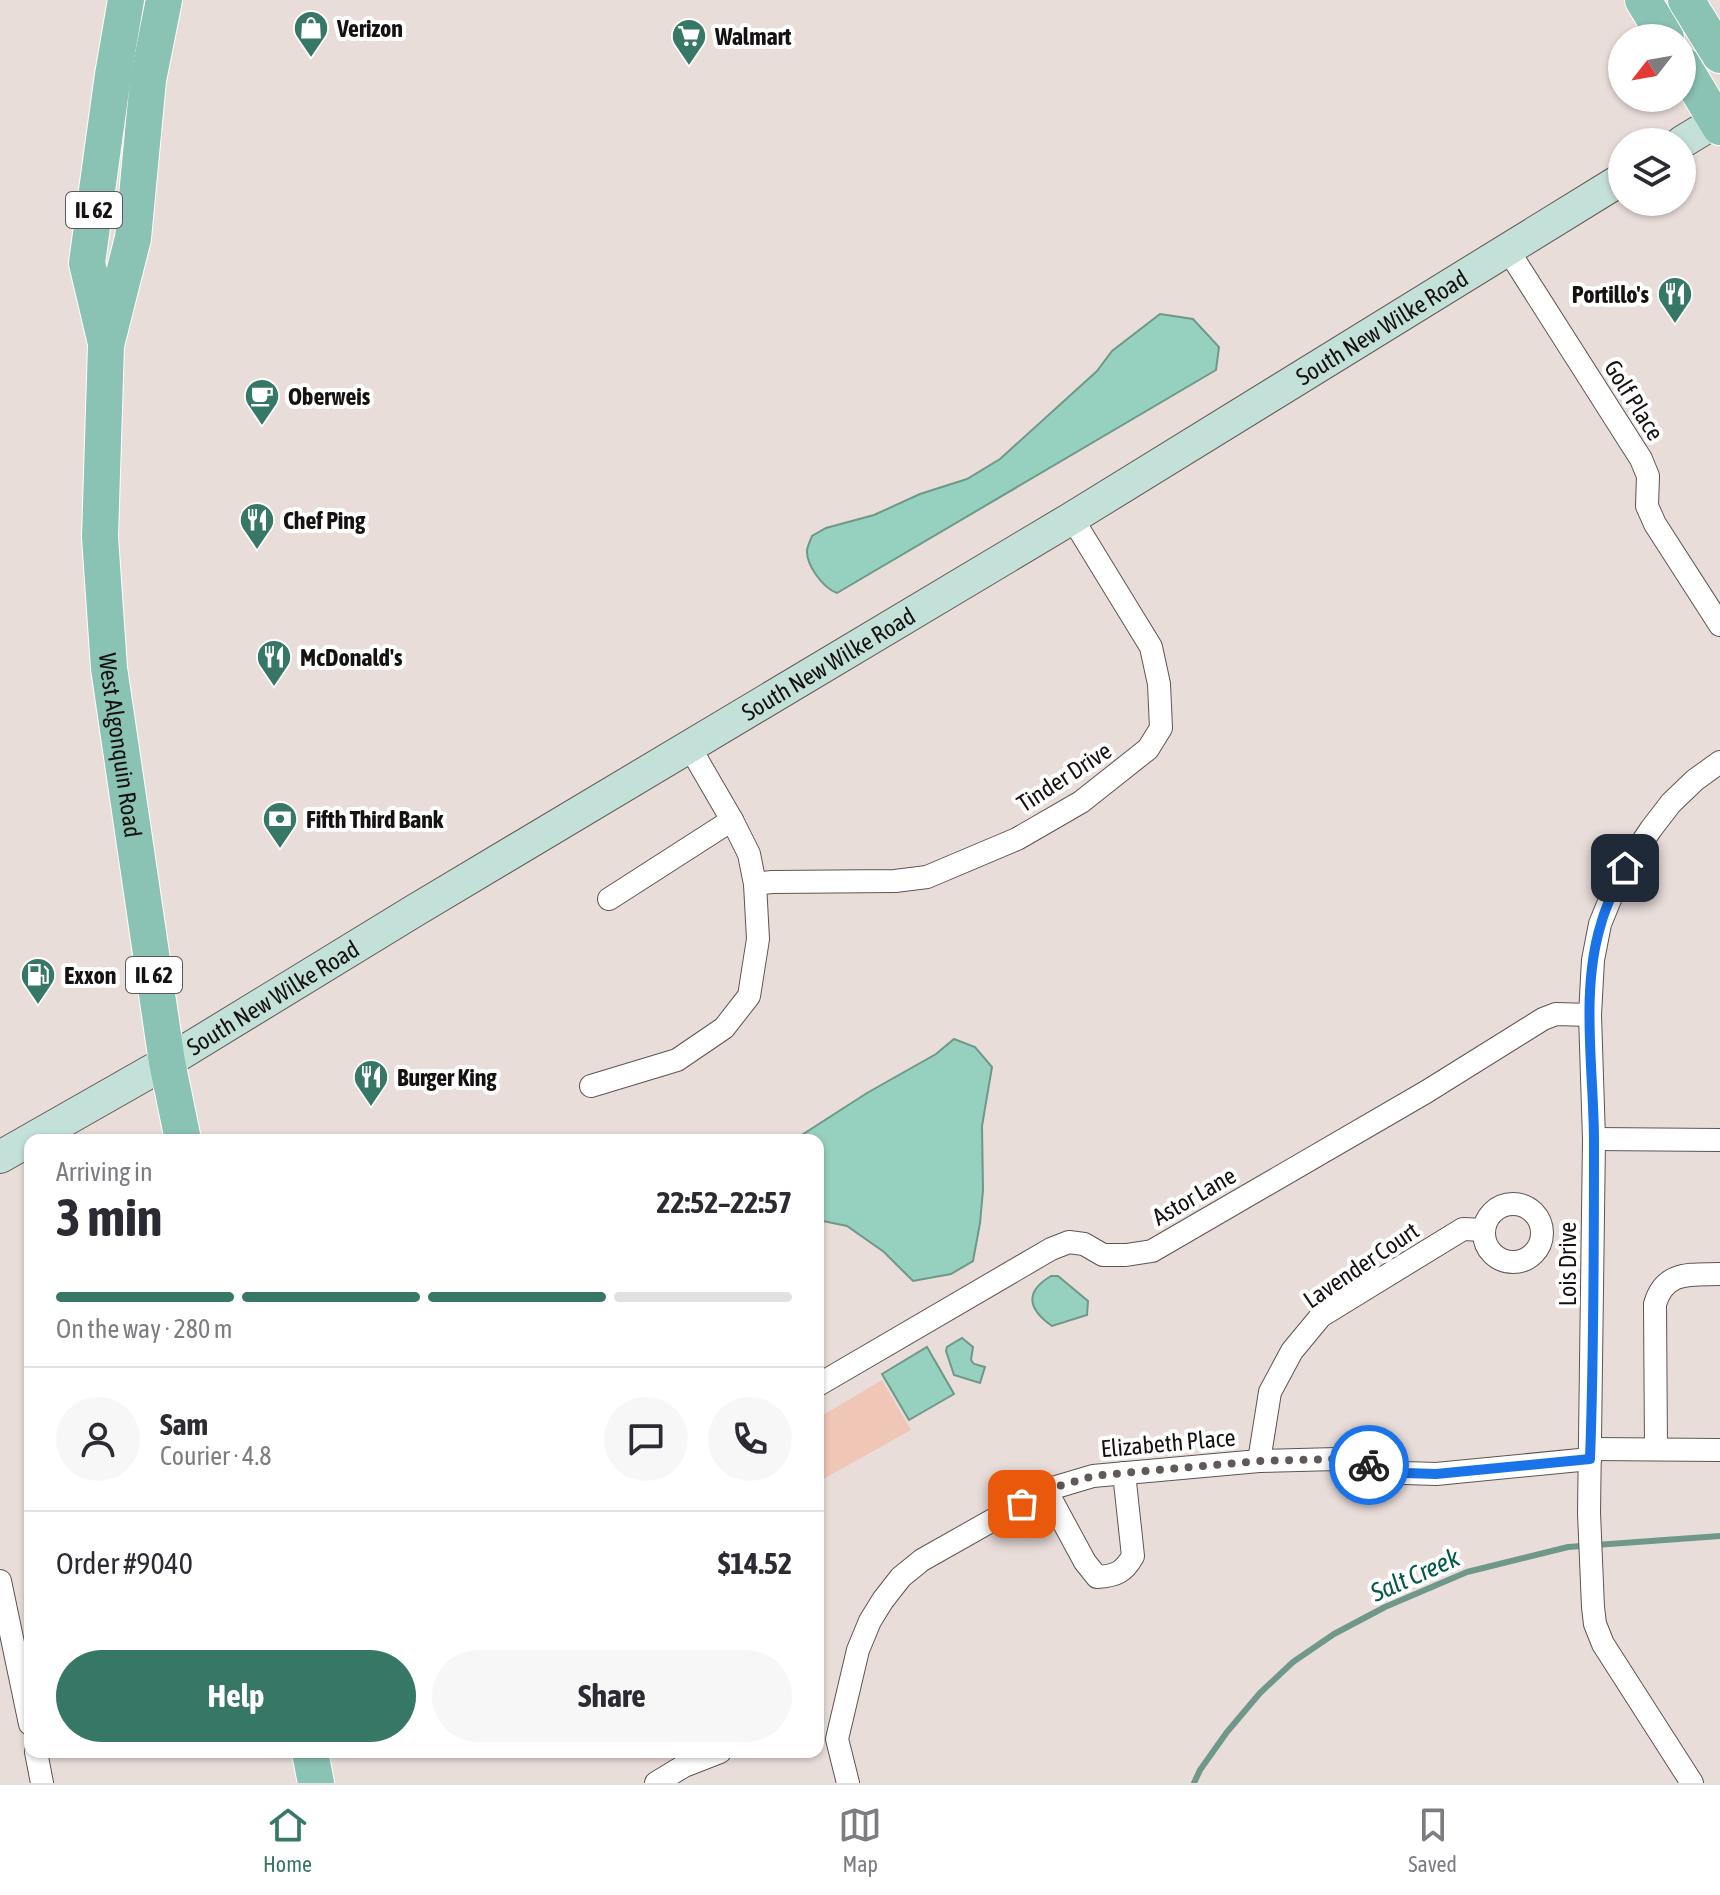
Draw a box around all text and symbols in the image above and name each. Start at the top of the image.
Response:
shop icon: Verizon [292,9,330,59]
place label: Verizon [336,15,403,42]
supermarket icon: Walmart [670,17,708,67]
place label: Walmart [714,23,791,50]
north arrow [1608,24,1696,112]
map controls [1608,24,1696,216]
button: layers [1608,128,1696,216]
road number: IL 62 [66,192,122,228]
street label: South New Wilke Road [1291,264,1473,390]
restaurant icon: Portillo's [1656,275,1694,325]
place label: Portillo's [1572,281,1650,308]
street label: Golf Place [1599,355,1669,445]
cafe icon: Oberweis [243,377,281,427]
place label: Oberweis [288,383,371,410]
restaurant icon: Chef Ping [238,501,276,551]
place label: Chef Ping [283,507,366,534]
street label: South New Wilke Road [737,602,920,726]
restaurant icon: McDonald's [255,638,293,688]
place label: McDonald's [300,644,403,671]
street label: West Algonquin Road [94,652,147,839]
street label: Tinder Drive [1012,737,1116,817]
bank icon: Fifth Third Bank [261,800,299,850]
place label: Fifth Third Bank [306,806,444,833]
pin [1591,834,1659,902]
icon: home [1603,846,1647,890]
street label: South New Wilke Road [182,935,364,1060]
fuel station icon: Exxon [19,956,57,1006]
road number: IL 62 [126,957,182,993]
place label: Exxon [64,962,116,989]
restaurant icon: Burger King [352,1058,390,1108]
place label: Burger King [397,1064,497,1091]
text: Arriving in [56,1157,153,1187]
street label: Astor Lane [1148,1161,1240,1231]
text: 22:52–22:57 [657,1185,792,1219]
text: 3 min [56,1187,162,1247]
street label: Lavender Court [1298,1217,1424,1313]
street label: Lois Drive [1554,1222,1581,1306]
text: On the way · 280 m [56,1314,233,1344]
button: person [56,1397,140,1481]
button: chat [604,1397,688,1481]
button: phone [708,1397,792,1481]
text: Sam [160,1407,208,1441]
street label: Elizabeth Place [1100,1424,1236,1462]
courier [1329,1425,1409,1505]
text: Courier · 4.8 [160,1441,271,1471]
icon: bike [1347,1443,1391,1487]
pin [988,1470,1056,1538]
icon: bag [1000,1482,1044,1526]
water label: Salt Creek [1365,1542,1465,1608]
text: Order #9040 [56,1546,193,1580]
text: $14.52 [718,1546,792,1580]
button: Help [56,1650,416,1742]
button: Share [432,1650,792,1742]
tab: Home [263,1803,312,1877]
tab: Map [838,1803,882,1877]
tab: Saved [1408,1803,1457,1877]

